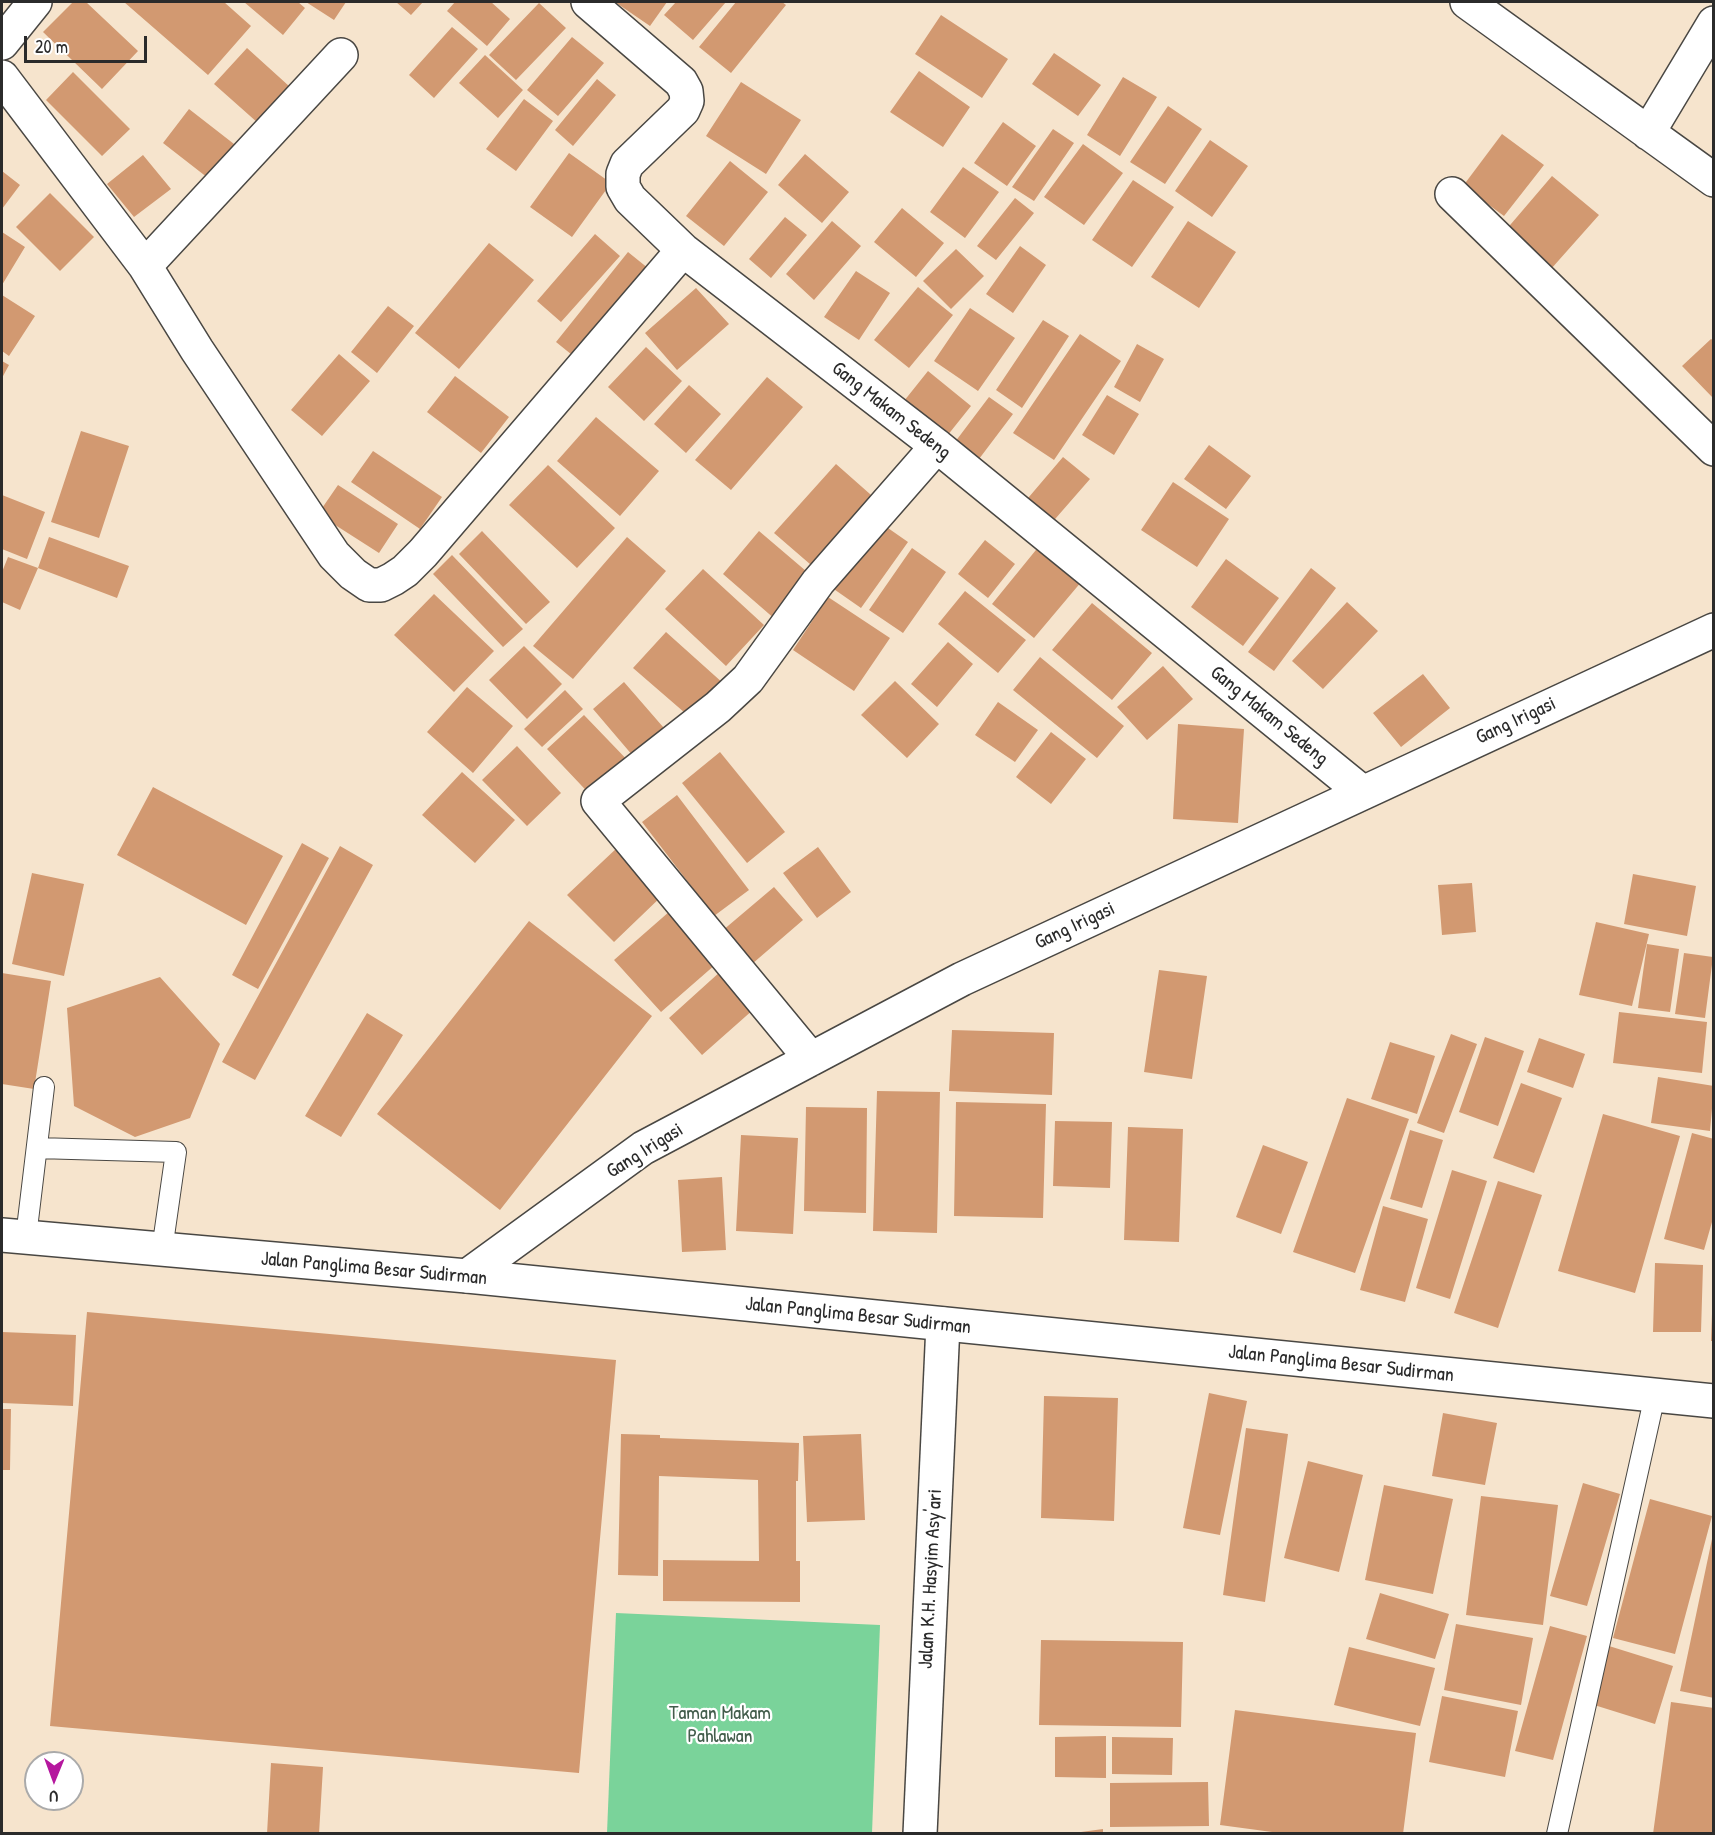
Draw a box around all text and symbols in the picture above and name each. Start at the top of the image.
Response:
scale bar [27,24,150,62]
text: 20 m [35,34,68,59]
street label: Gang Makam Sedeng [827,357,955,465]
street label: Gang Makam Sedeng [1205,661,1333,771]
street label: Gang Irigasi [1472,692,1560,750]
street label: Gang Irigasi [1031,897,1119,955]
street label: Gang Irigasi [602,1118,688,1184]
street label: Jalan Panglima Besar Sudirman [260,1247,488,1291]
street label: Jalan Panglima Besar Sudirman [744,1292,972,1340]
street label: Jalan Panglima Besar Sudirman [1227,1340,1455,1388]
street label: Jalan K.H. Hasyim Asy'ari [914,1488,948,1670]
park label: Taman Makam Pahlawan [669,1702,771,1749]
north arrow [24,1751,84,1811]
text: U [49,1786,58,1808]

